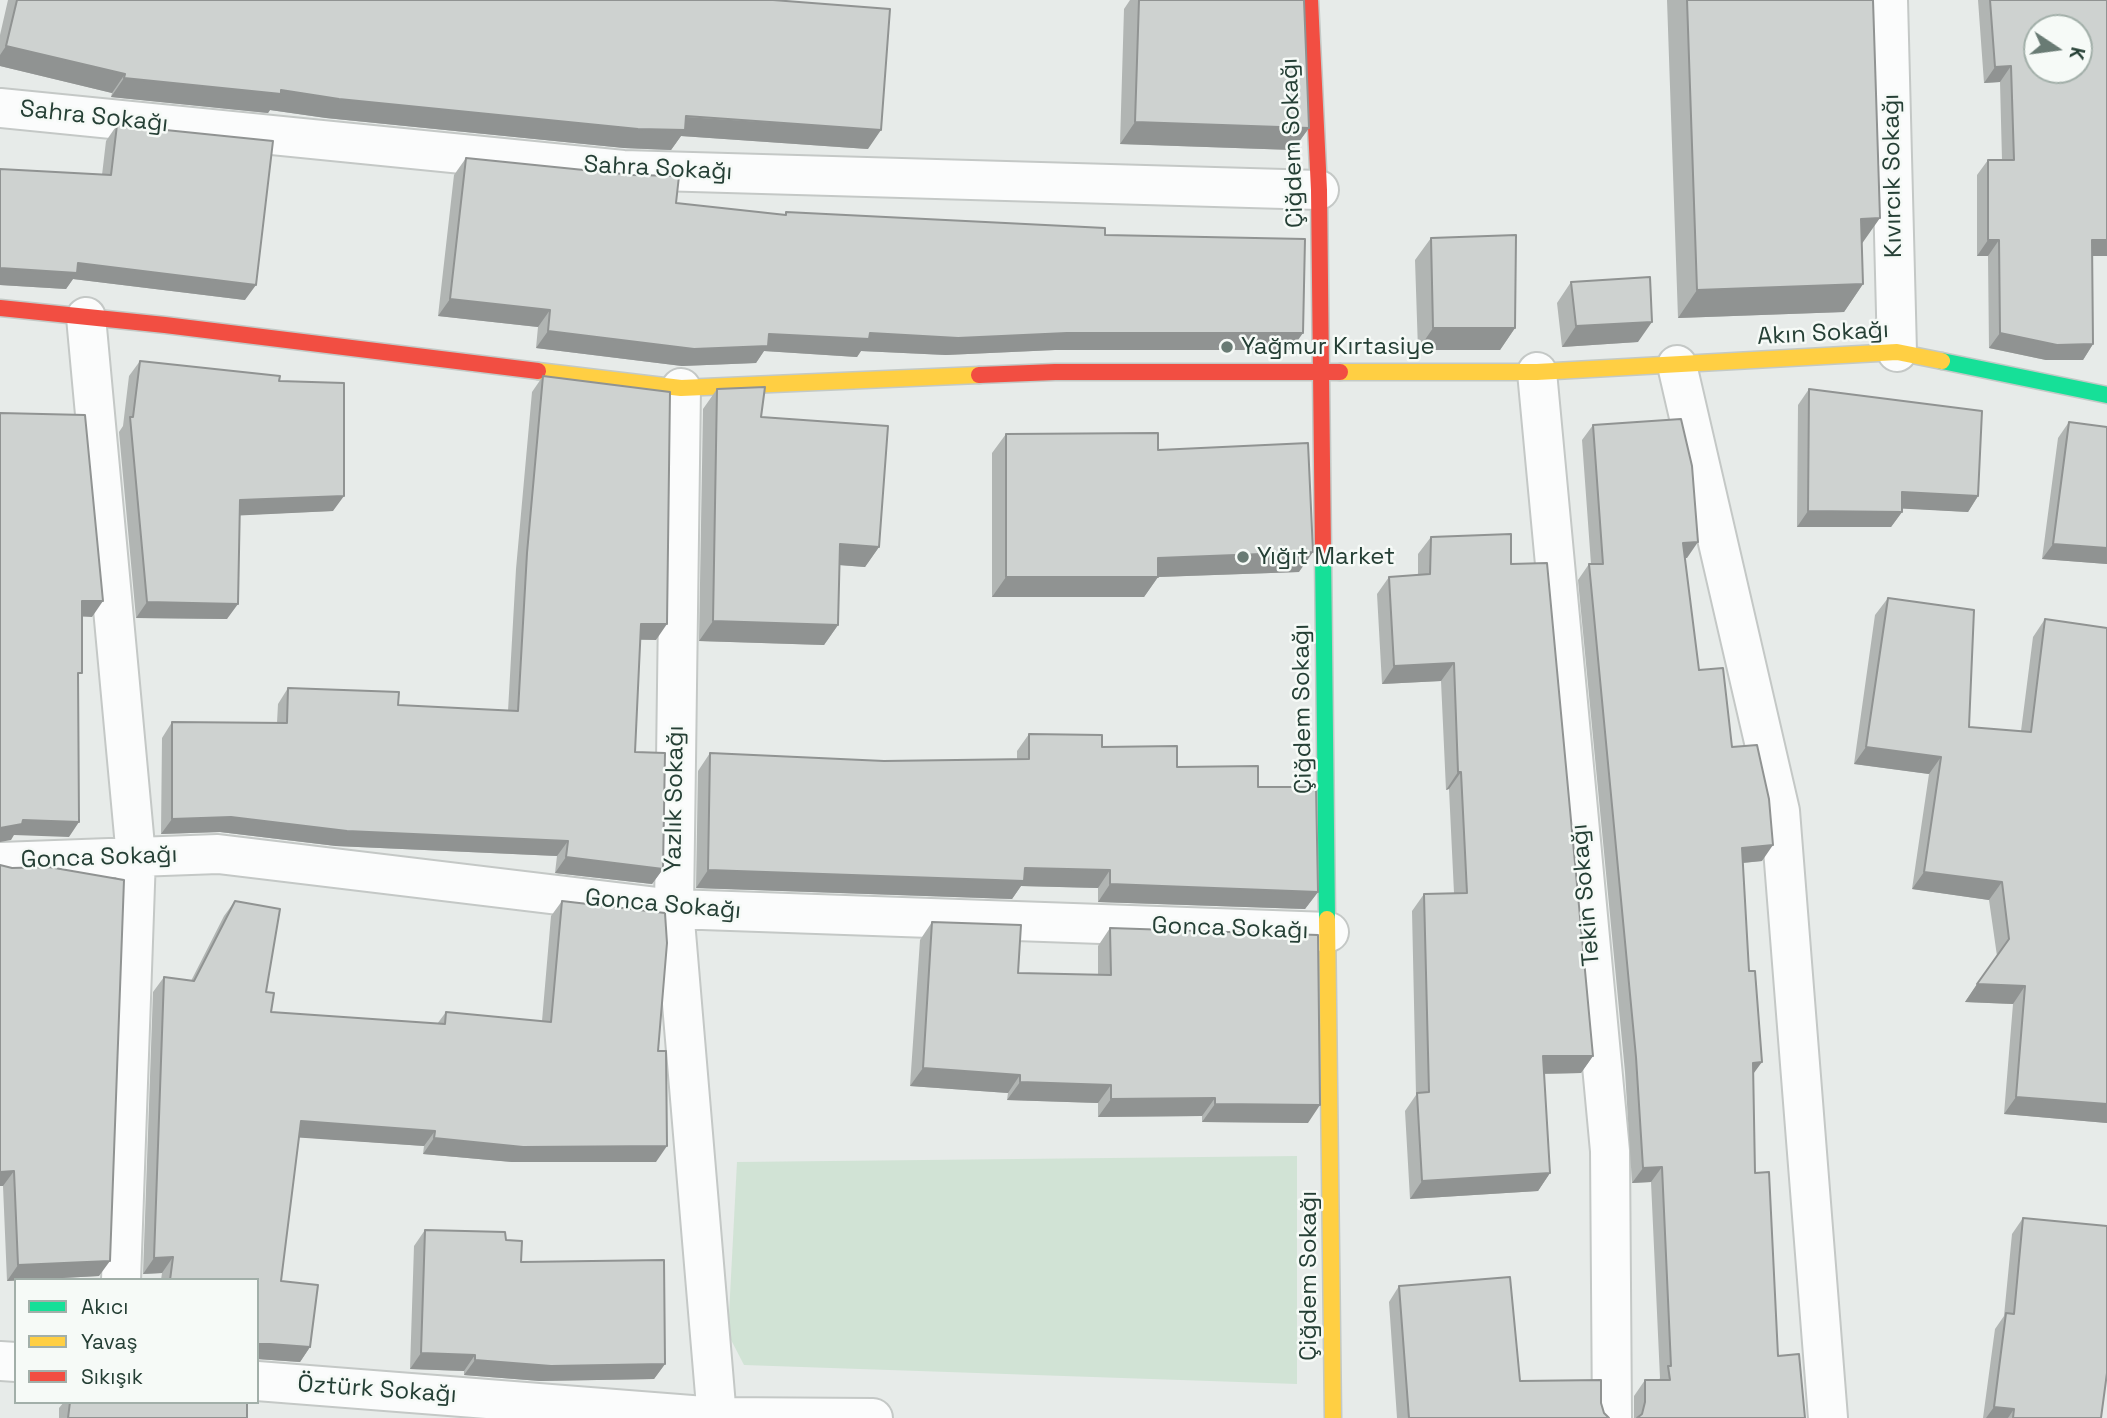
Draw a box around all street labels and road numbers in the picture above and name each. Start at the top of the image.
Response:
street label: Çiğdem Sokağı [1276,57,1310,229]
street label: Kıvırcık Sokağı [1877,94,1909,258]
street label: Sahra Sokağı [19,95,169,139]
street label: Sahra Sokağı [583,151,733,187]
street label: Akın Sokağı [1756,316,1890,352]
street label: Çiğdem Sokağı [1287,624,1319,794]
street label: Yazlık Sokağı [659,725,691,873]
street label: Tekin Sokağı [1565,823,1607,967]
street label: Gonca Sokağı [20,841,178,875]
street label: Gonca Sokağı [584,884,742,926]
street label: Gonca Sokağı [1151,912,1309,946]
street label: Çiğdem Sokağı [1295,1191,1323,1361]
street label: Öztürk Sokağı [297,1370,457,1410]

